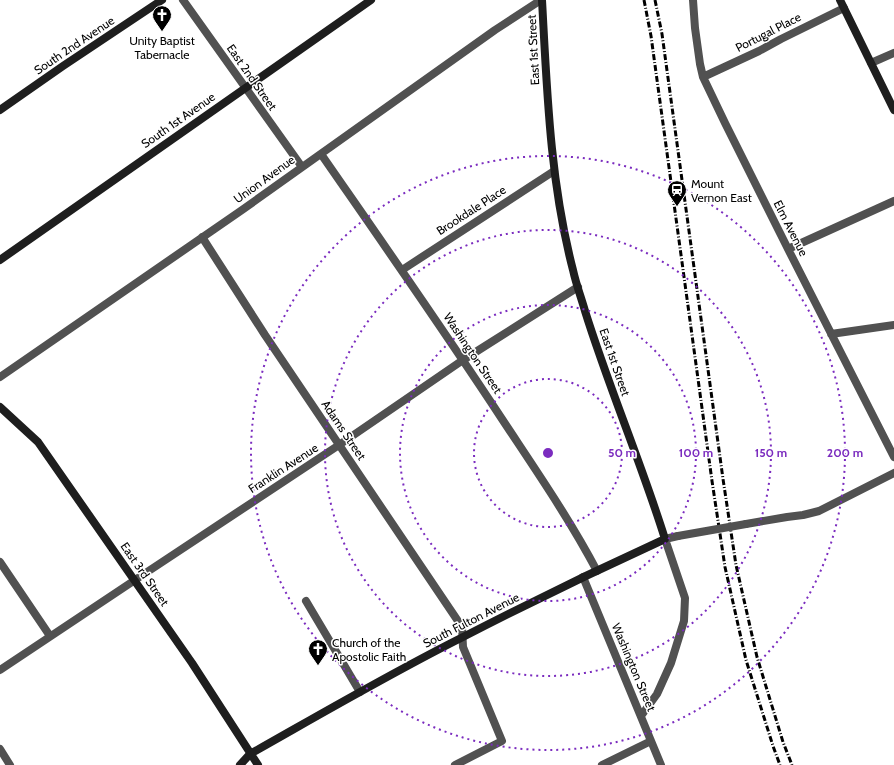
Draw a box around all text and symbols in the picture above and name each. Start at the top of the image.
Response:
church icon: Unity Baptist Tabernacle [151,4,173,32]
street label: Portugal Place [733,9,803,55]
street label: South 2nd Avenue [31,13,117,77]
street label: East 1st Street [524,14,542,86]
place label: Unity Baptist Tabernacle [129,33,195,62]
street label: East 2nd Street [224,41,280,113]
street label: South 1st Avenue [138,89,218,151]
street label: Union Avenue [231,152,297,206]
place label: Mount Vernon East [691,176,752,205]
station icon: Mount Vernon East [666,179,688,207]
street label: Brookdale Place [433,182,509,238]
street label: Elm Avenue [771,198,811,258]
street label: Washington Street [440,310,506,396]
street label: East 1st Street [596,326,634,398]
street label: Adams Street [319,397,369,463]
street label: Franklin Avenue [245,440,321,496]
text: 50 m [608,445,636,460]
text: 100 m [679,445,713,460]
text: 150 m [755,445,787,460]
text: 200 m [827,445,863,460]
centre of rings [541,446,555,460]
street label: East 3rd Street [118,539,172,609]
street label: South Fulton Avenue [420,589,522,651]
street label: Washington Street [609,621,659,713]
place label: Church of the Apostolic Faith [332,635,406,664]
church icon: Church of the Apostolic Faith [307,638,329,666]

